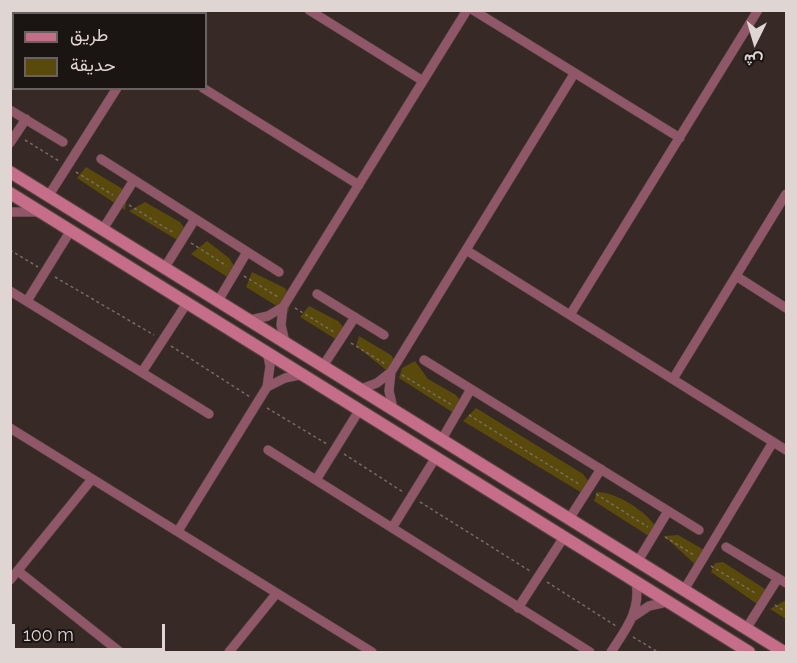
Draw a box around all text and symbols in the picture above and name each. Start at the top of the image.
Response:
legend [12,12,207,90]
north arrow [725,12,785,72]
text: طريق [70,24,108,45]
text: ش [743,50,764,71]
text: حديقة [70,54,116,75]
scale bar [15,612,168,650]
text: 100 m [23,624,74,645]

